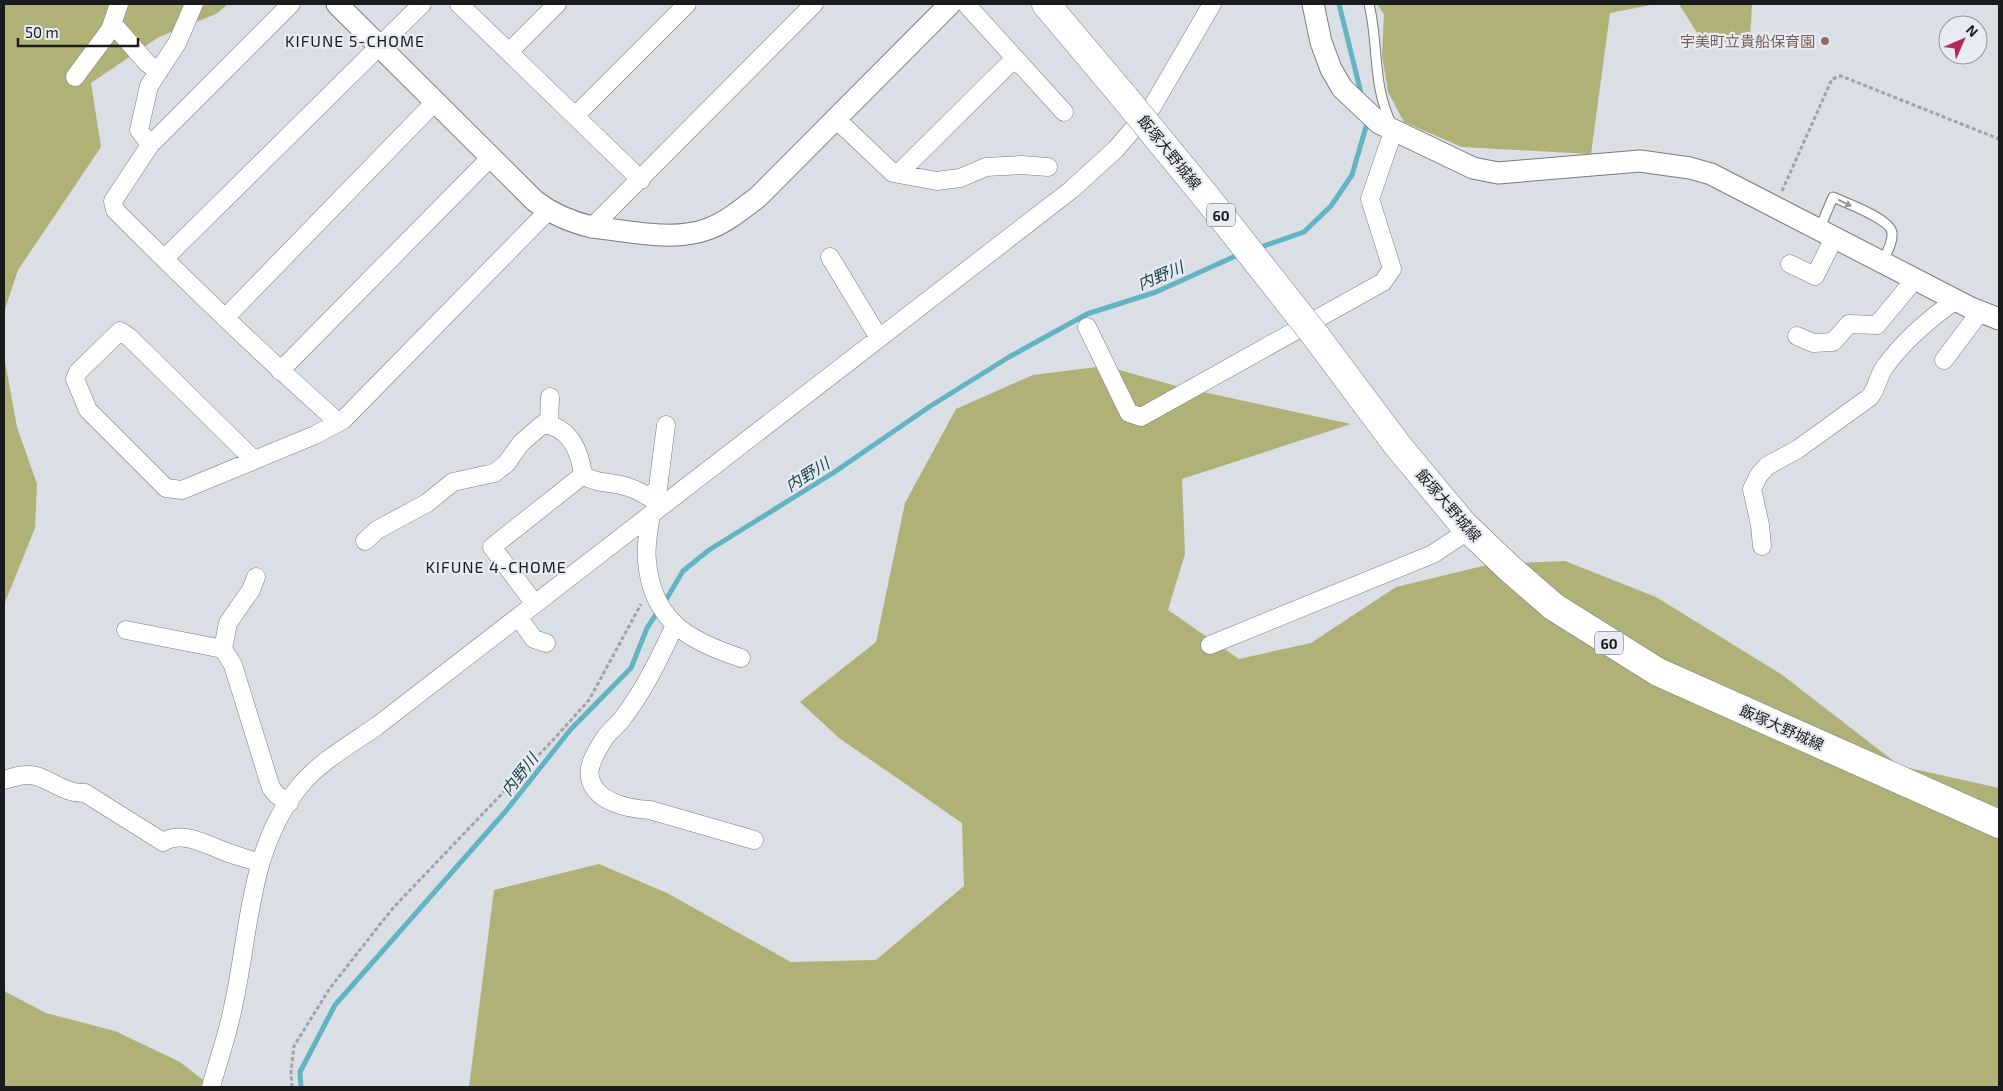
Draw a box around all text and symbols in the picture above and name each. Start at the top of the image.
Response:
scale bar [18,15,138,47]
north arrow [1938,15,1988,65]
text: N [1963,21,1982,40]
text: 50 m [25,23,59,41]
district label: KIFUNE 5-CHOME [285,31,425,50]
place label: 宇美町立貴船保育園 [1680,32,1815,50]
marker: 宇美町立貴船保育園 [1819,35,1831,47]
street label: 飯塚大野城線 [1135,111,1205,193]
one-way arrow [1838,199,1852,207]
road number: 60 [1207,204,1235,226]
water label: 内野川 [1134,256,1188,293]
water label: 内野川 [782,452,834,495]
street label: 飯塚大野城線 [1413,465,1485,545]
district label: KIFUNE 4-CHOME [425,557,567,576]
road number: 60 [1595,632,1623,654]
street label: 飯塚大野城線 [1737,700,1827,754]
water label: 内野川 [497,748,542,799]

